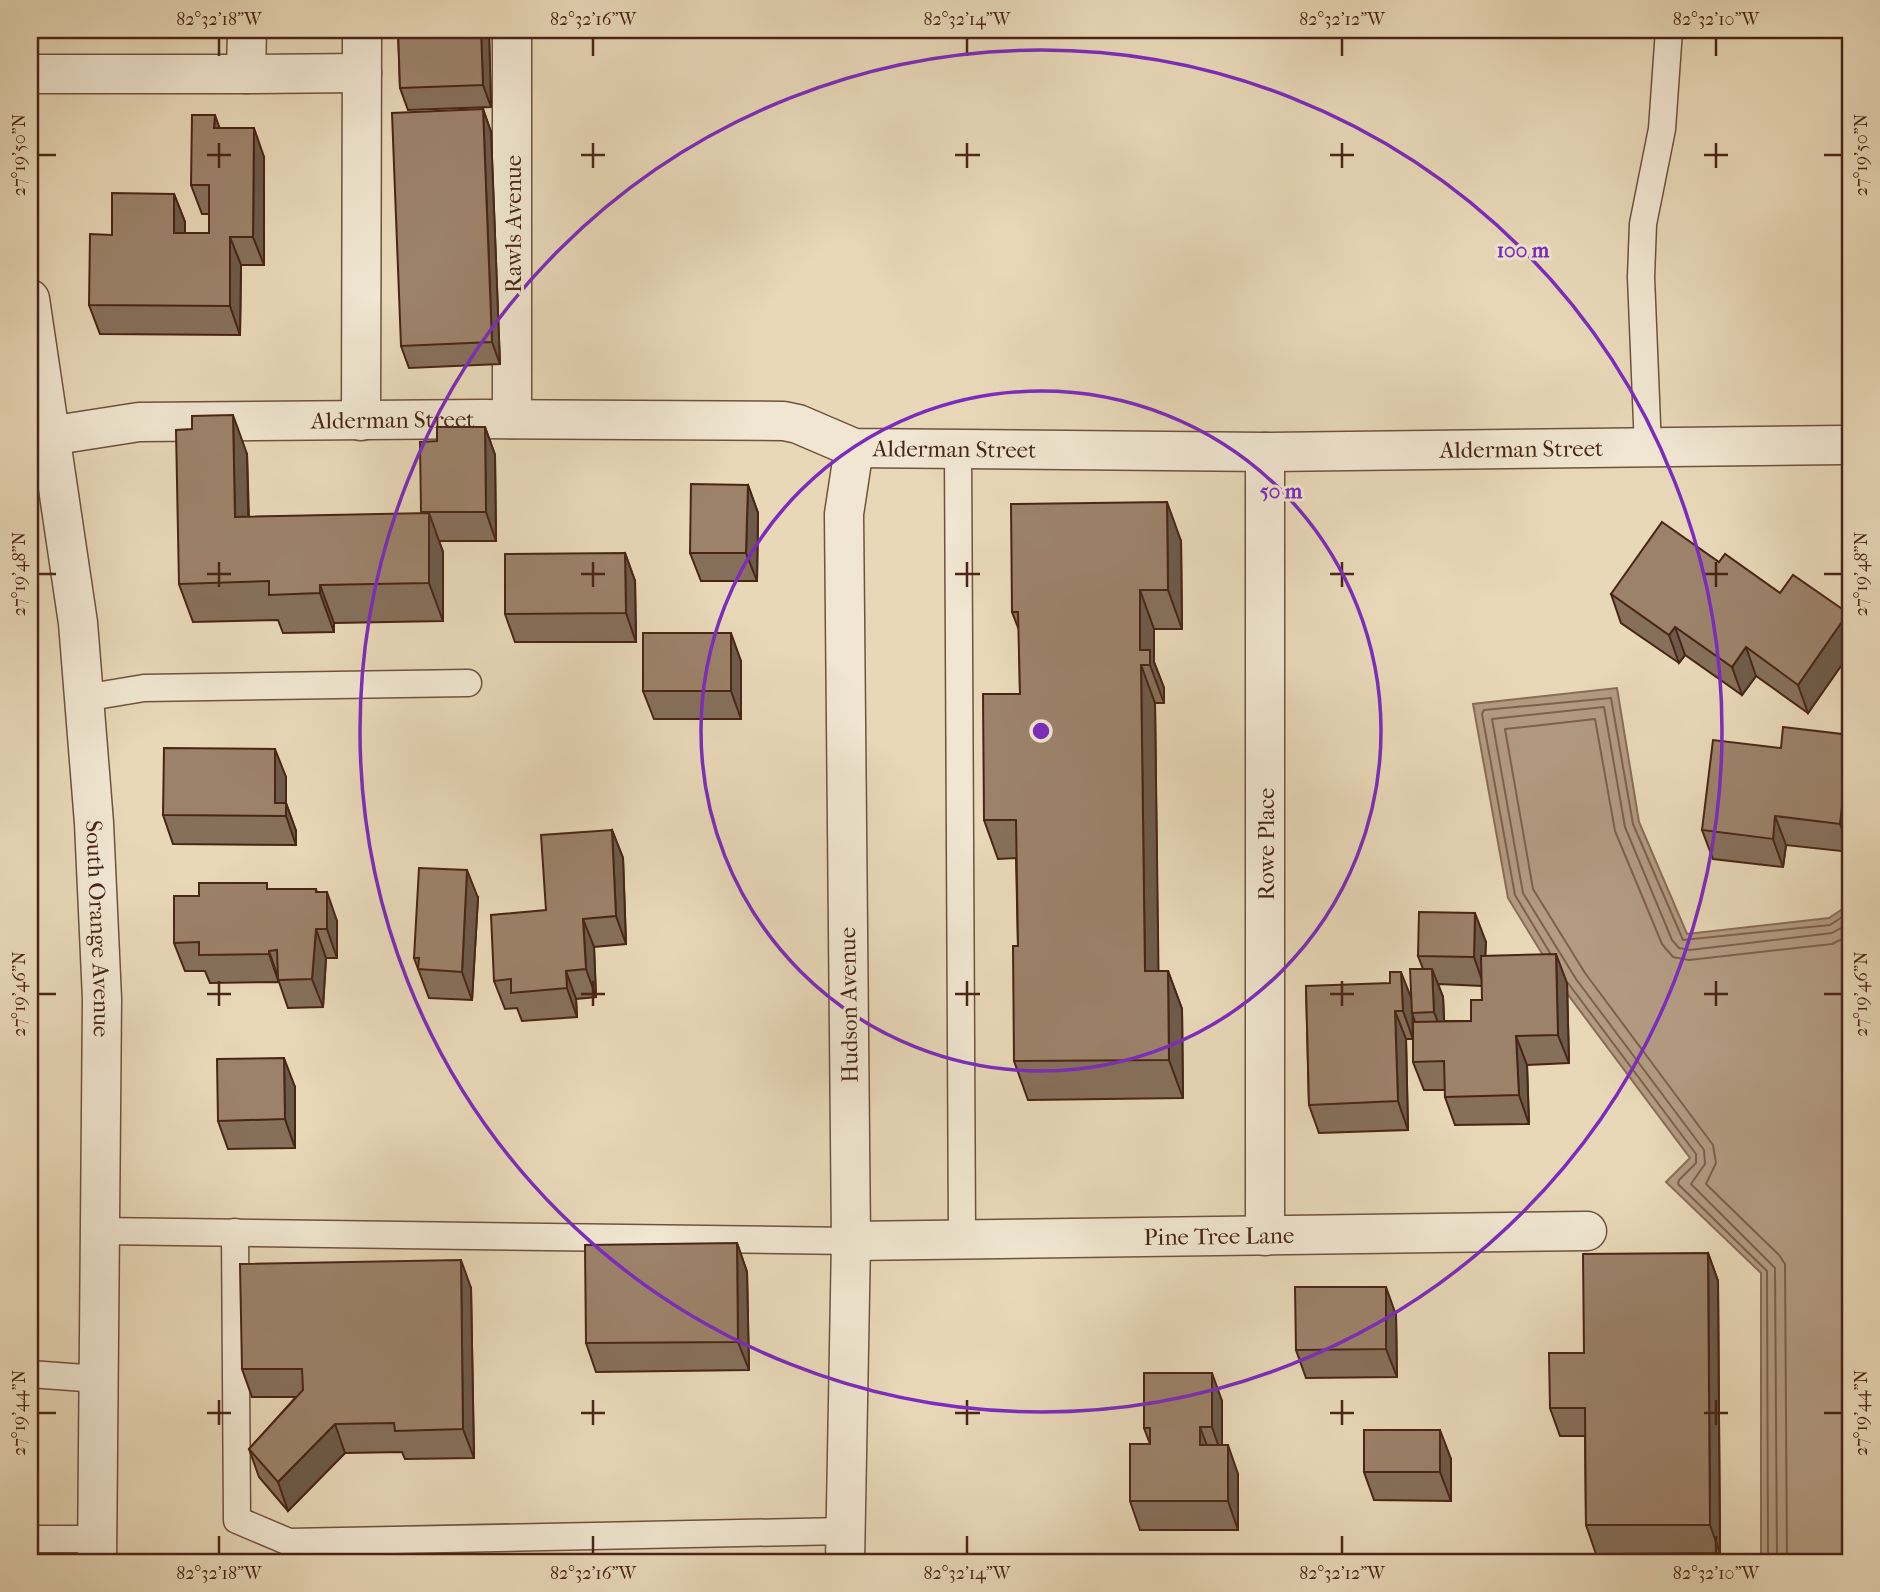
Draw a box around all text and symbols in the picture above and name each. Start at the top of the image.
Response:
text: 82°32'18"W [176,9,263,30]
text: 82°32'16"W [550,9,637,30]
text: 82°32'14"W [923,9,1012,30]
text: 82°32'12"W [1299,9,1386,30]
text: 82°32'10"W [1673,9,1760,30]
text: 27°19'50"N [9,113,30,196]
text: 27°19'50"N [1851,113,1872,196]
street label: Rawls Avenue [500,155,527,293]
text: 100 m [1497,238,1550,262]
street label: Alderman Street [310,406,475,434]
street label: Alderman Street [1438,434,1603,463]
street label: Alderman Street [871,435,1036,463]
text: 50 m [1260,479,1303,503]
text: 27°19'48"N [9,531,30,616]
text: 27°19'48"N [1851,531,1872,616]
centre of rings [1029,719,1053,743]
street label: Rowe Place [1253,788,1280,900]
street label: South Orange Avenue [80,820,116,1037]
street label: Hudson Avenue [834,927,864,1083]
text: 27°19'46"N [9,951,30,1037]
text: 27°19'46"N [1851,951,1872,1037]
street label: Pine Tree Lane [1143,1221,1295,1251]
text: 27°19'44"N [9,1370,30,1456]
text: 27°19'44"N [1851,1370,1872,1456]
text: 82°32'18"W [176,1563,263,1584]
text: 82°32'16"W [550,1563,637,1584]
text: 82°32'14"W [923,1563,1012,1584]
text: 82°32'12"W [1299,1563,1386,1584]
text: 82°32'10"W [1673,1563,1760,1584]

